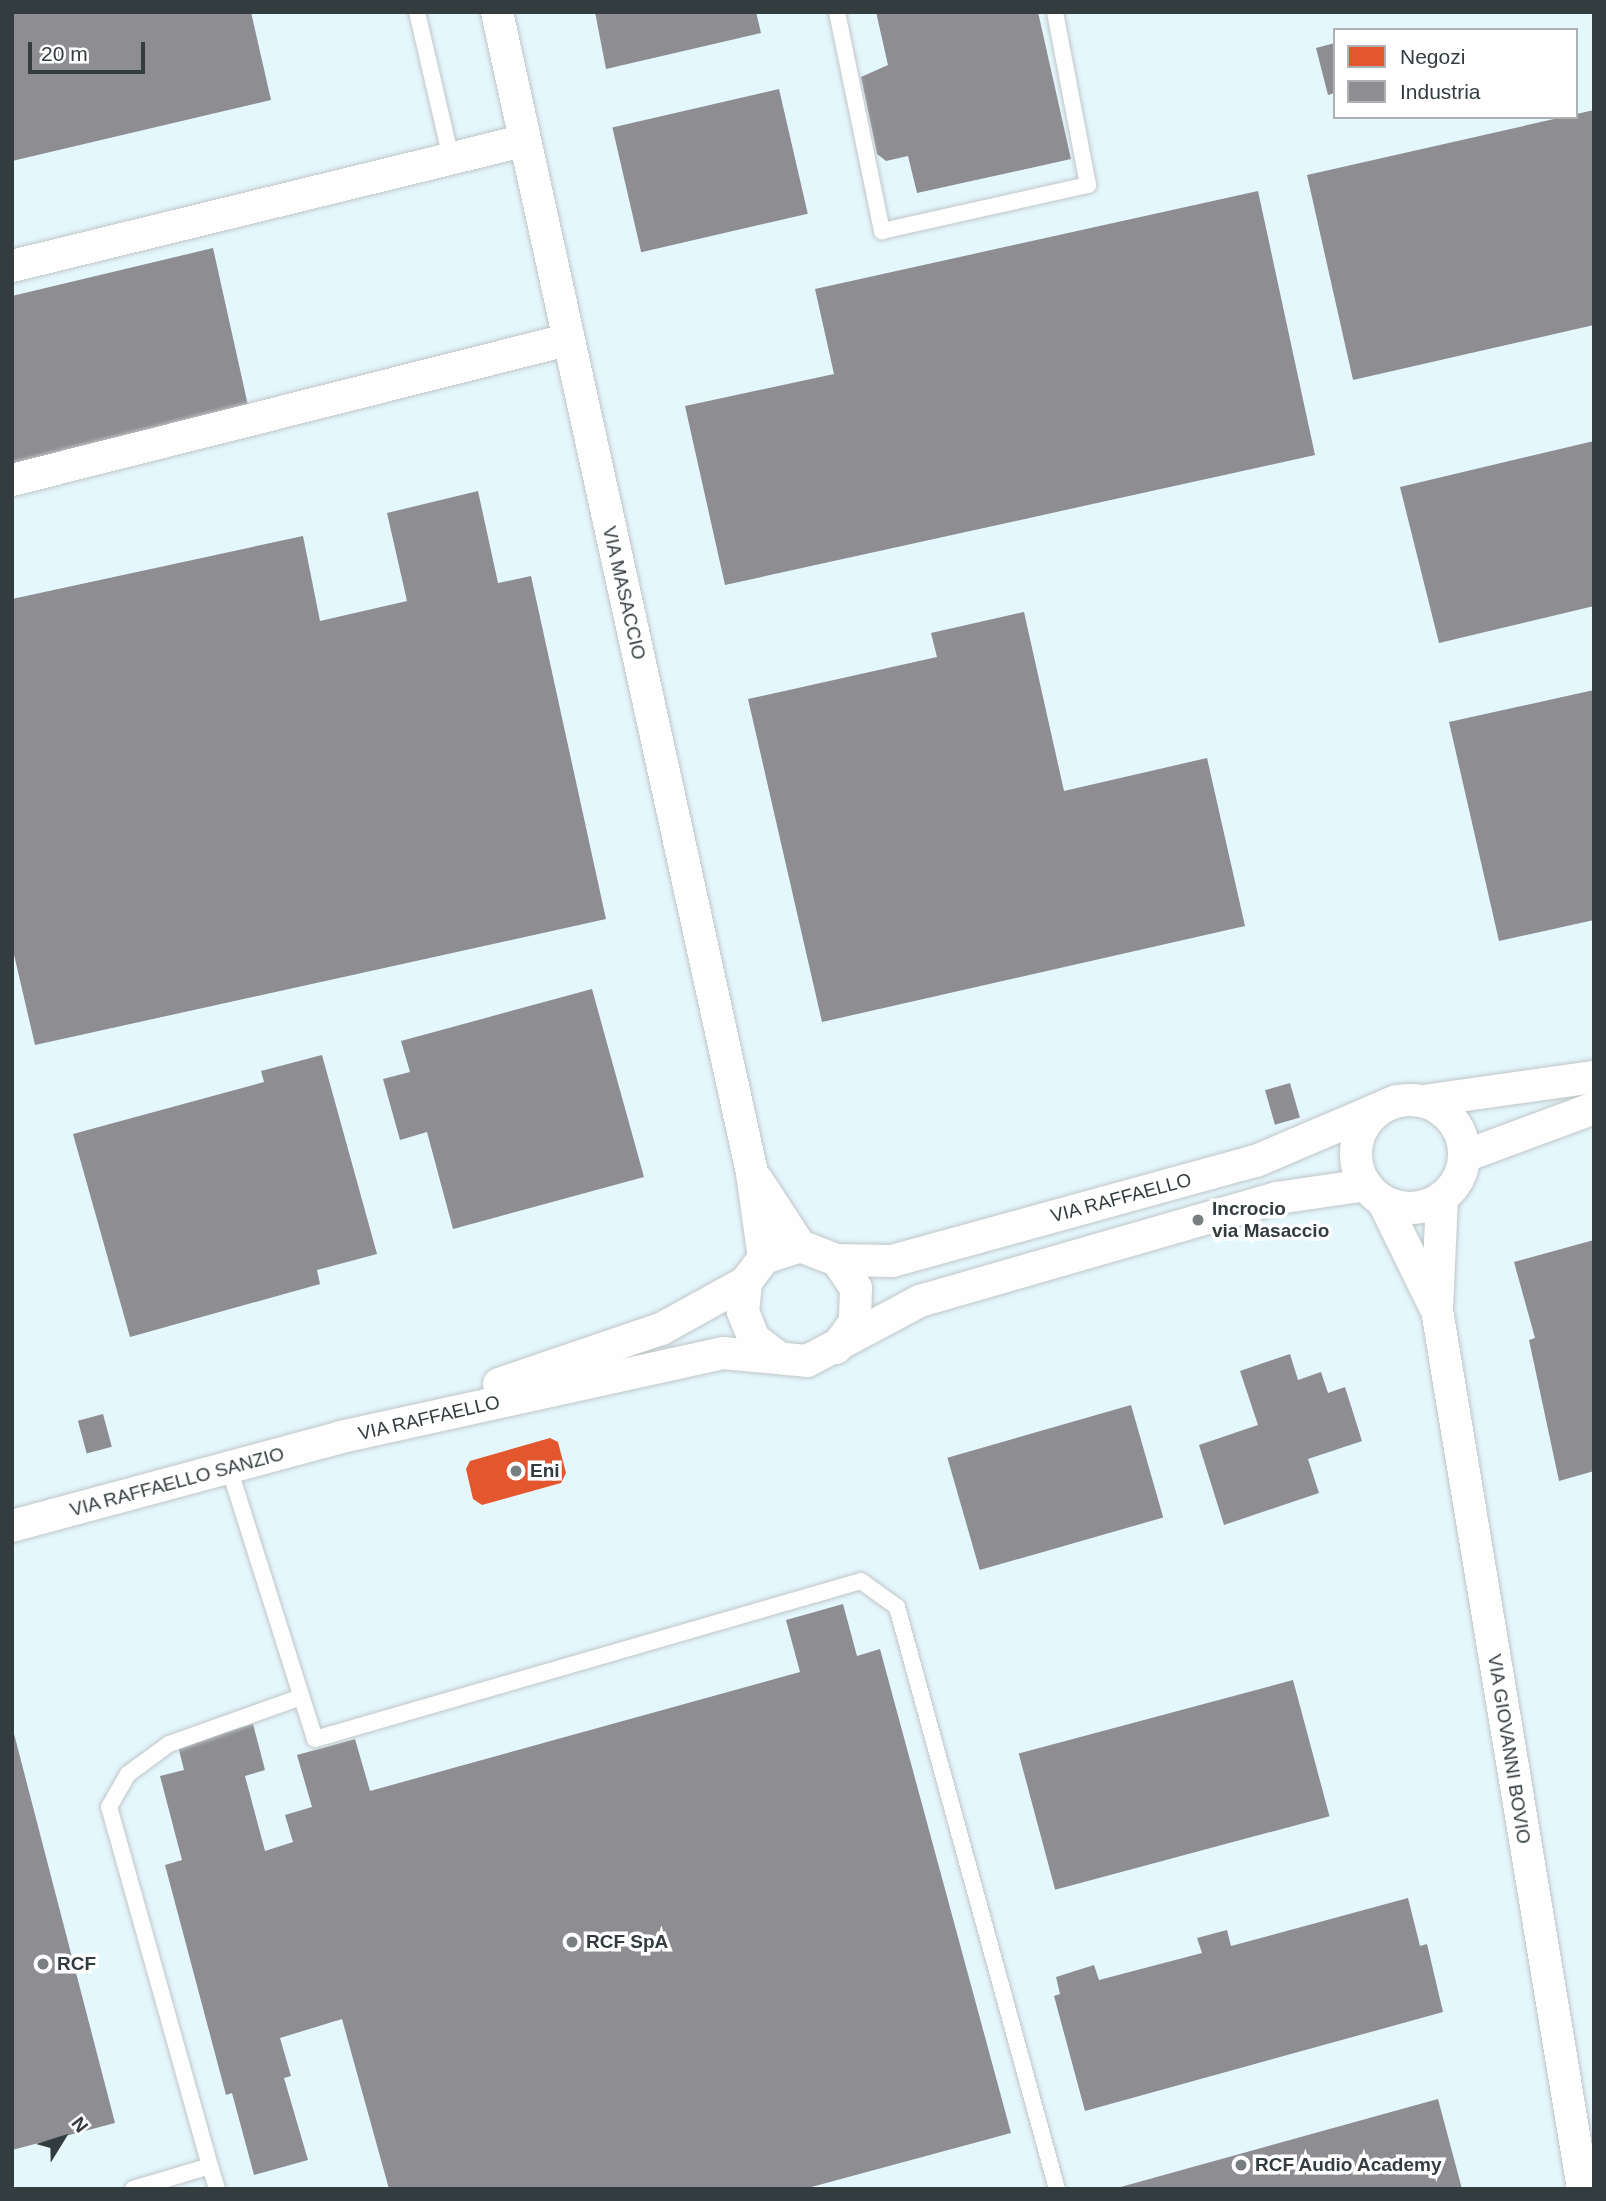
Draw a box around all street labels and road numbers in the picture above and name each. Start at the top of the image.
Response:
street label: VIA MASACCIO [597,524,651,662]
street label: VIA RAFFAELLO [1048,1168,1194,1228]
street label: VIA RAFFAELLO [355,1391,503,1445]
street label: VIA RAFFAELLO SANZIO [67,1442,287,1522]
street label: VIA GIOVANNI BOVIO [1483,1652,1535,1846]

